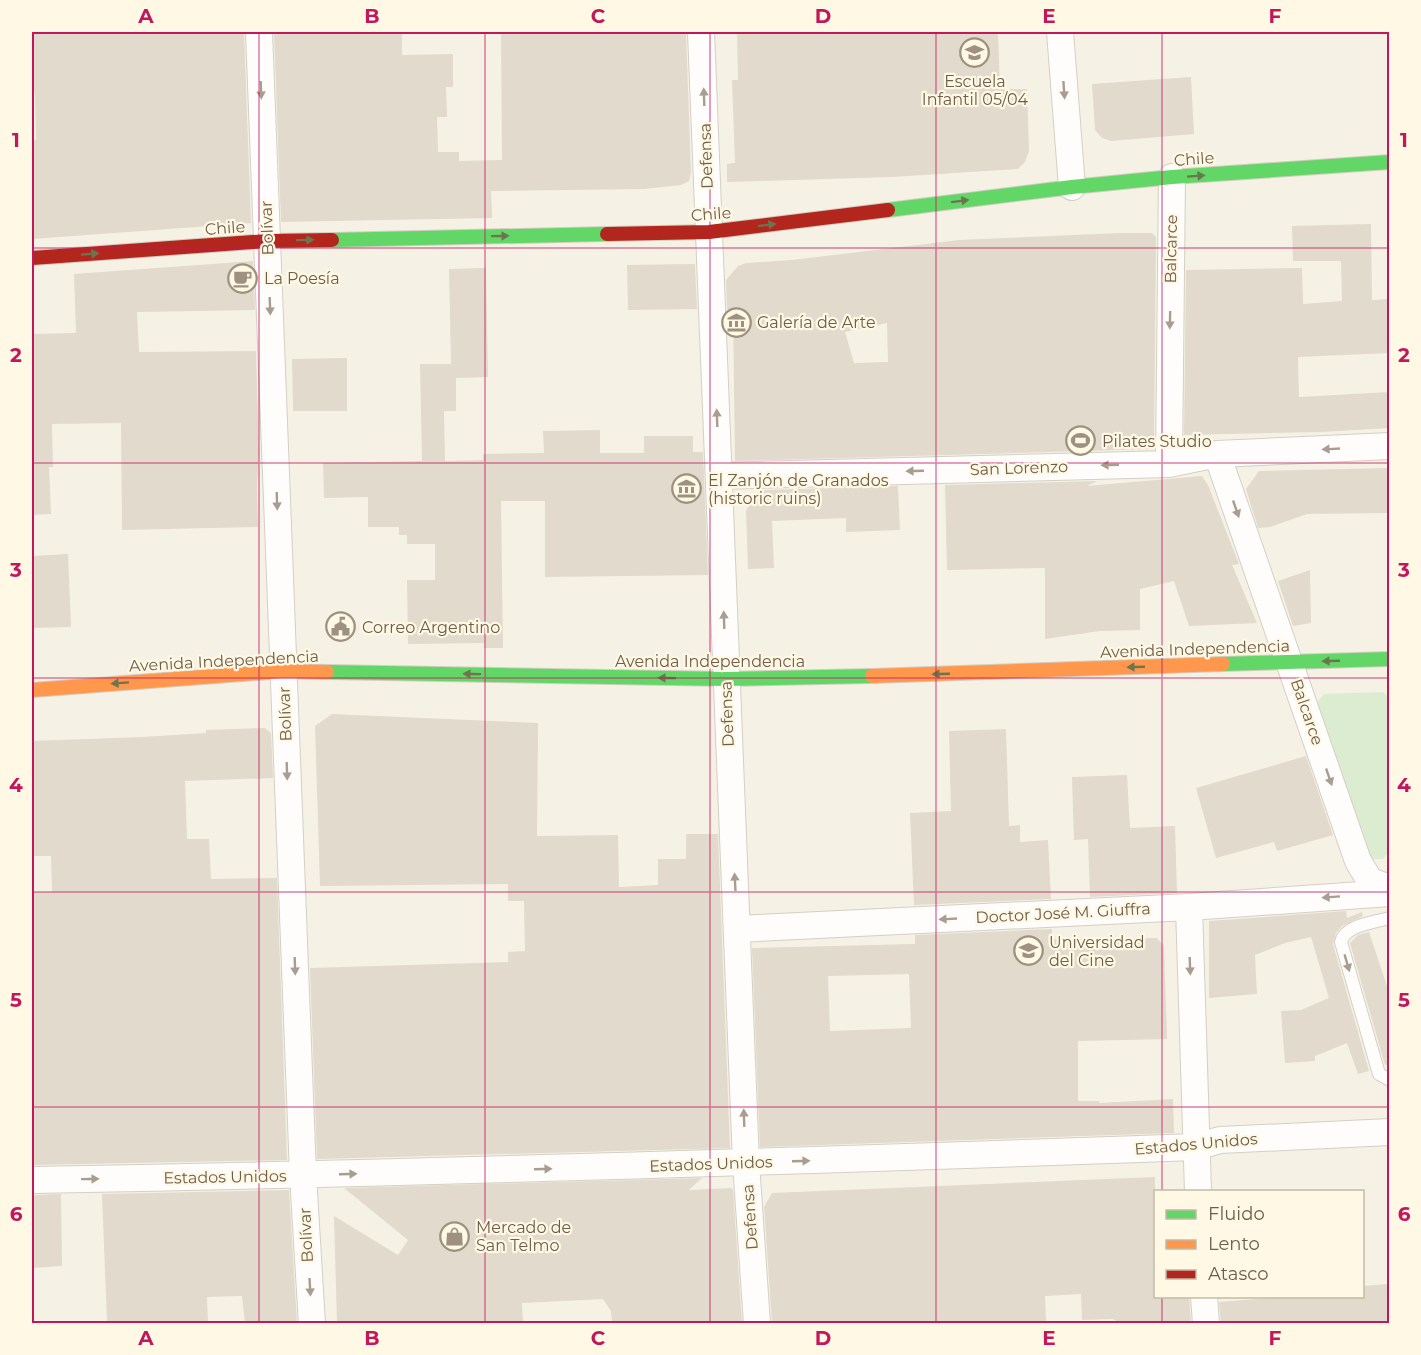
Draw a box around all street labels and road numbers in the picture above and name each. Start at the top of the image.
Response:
street label: Defensa [695,123,717,189]
street label: Chile [1173,148,1215,170]
street label: Bolívar [257,200,277,256]
street label: Chile [690,203,732,225]
street label: Balcarce [1161,214,1181,284]
street label: Chile [204,217,246,239]
street label: San Lorenzo [970,457,1068,479]
street label: Avenida Independencia [1100,636,1290,662]
street label: Avenida Independencia [129,647,319,675]
street label: Avenida Independencia [615,652,805,671]
street label: Balcarce [1287,676,1327,748]
street label: Defensa [716,681,738,747]
street label: Bolívar [275,686,295,742]
street label: Doctor José M. Giuffra [975,899,1151,927]
street label: Estados Unidos [1134,1129,1258,1159]
street label: Estados Unidos [649,1152,773,1176]
street label: Estados Unidos [163,1166,287,1188]
street label: Defensa [738,1183,762,1251]
street label: Bolívar [295,1207,317,1263]

